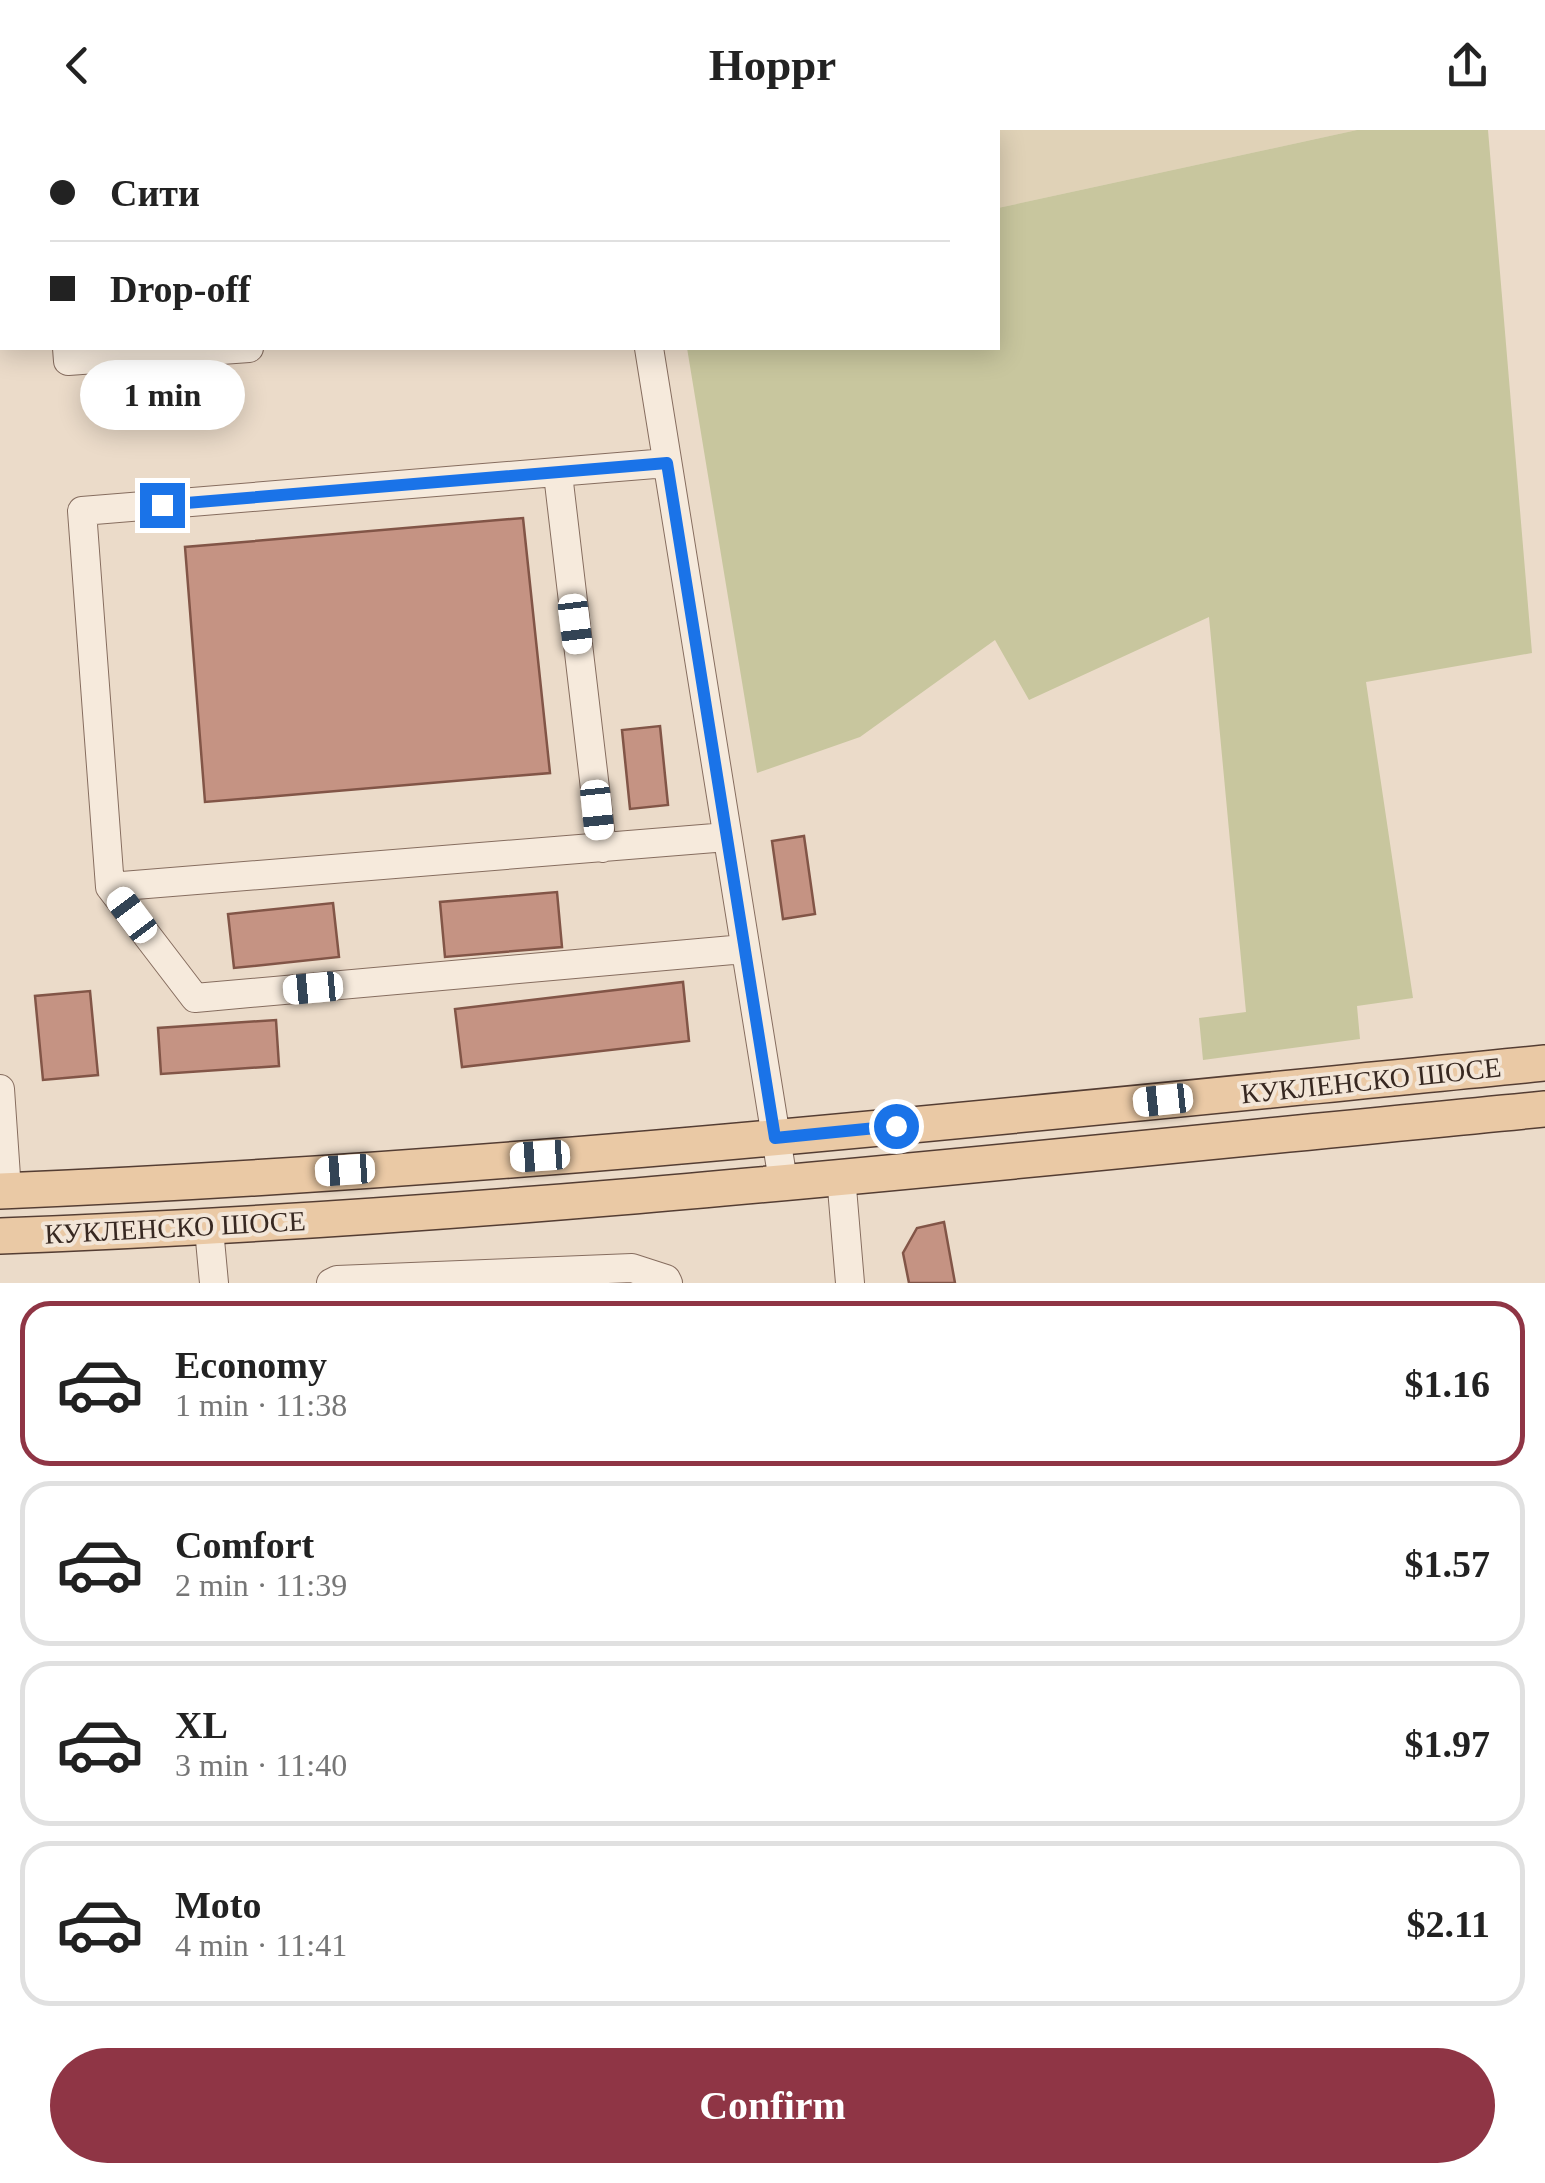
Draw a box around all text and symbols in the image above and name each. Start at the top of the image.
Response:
icon: back [50,38,105,93]
icon: share [1440,38,1495,93]
text: Hoppr [709,40,836,90]
text: Сити [110,172,200,214]
text: Drop-off [110,268,251,310]
callout: 1 min [80,360,244,430]
text: 1 min [124,377,201,413]
route end [140,483,185,528]
car [556,592,594,656]
car [579,779,615,841]
car [102,882,162,948]
car [282,970,344,1006]
street label: КУКЛЕНСКО ШОСЕ [1239,1051,1503,1110]
car [1132,1082,1194,1118]
route start [874,1104,919,1149]
car [509,1139,571,1173]
car [314,1153,376,1187]
street label: КУКЛЕНСКО ШОСЕ [44,1205,306,1250]
icon: car [55,1339,145,1429]
text: Economy [175,1344,327,1386]
text: $1.16 [1405,1363,1490,1405]
text: 1 min · 11:38 [175,1387,347,1423]
icon: car [55,1519,145,1609]
text: Comfort [175,1524,314,1566]
text: $1.57 [1405,1543,1490,1585]
text: 2 min · 11:39 [175,1567,347,1603]
icon: car [55,1699,145,1789]
text: XL [175,1704,228,1746]
text: $1.97 [1405,1723,1490,1765]
text: 3 min · 11:40 [175,1747,347,1783]
icon: car [55,1879,145,1969]
text: Moto [175,1884,262,1926]
text: $2.11 [1407,1903,1490,1945]
text: 4 min · 11:41 [175,1927,347,1963]
button: Confirm [50,2048,1495,2163]

